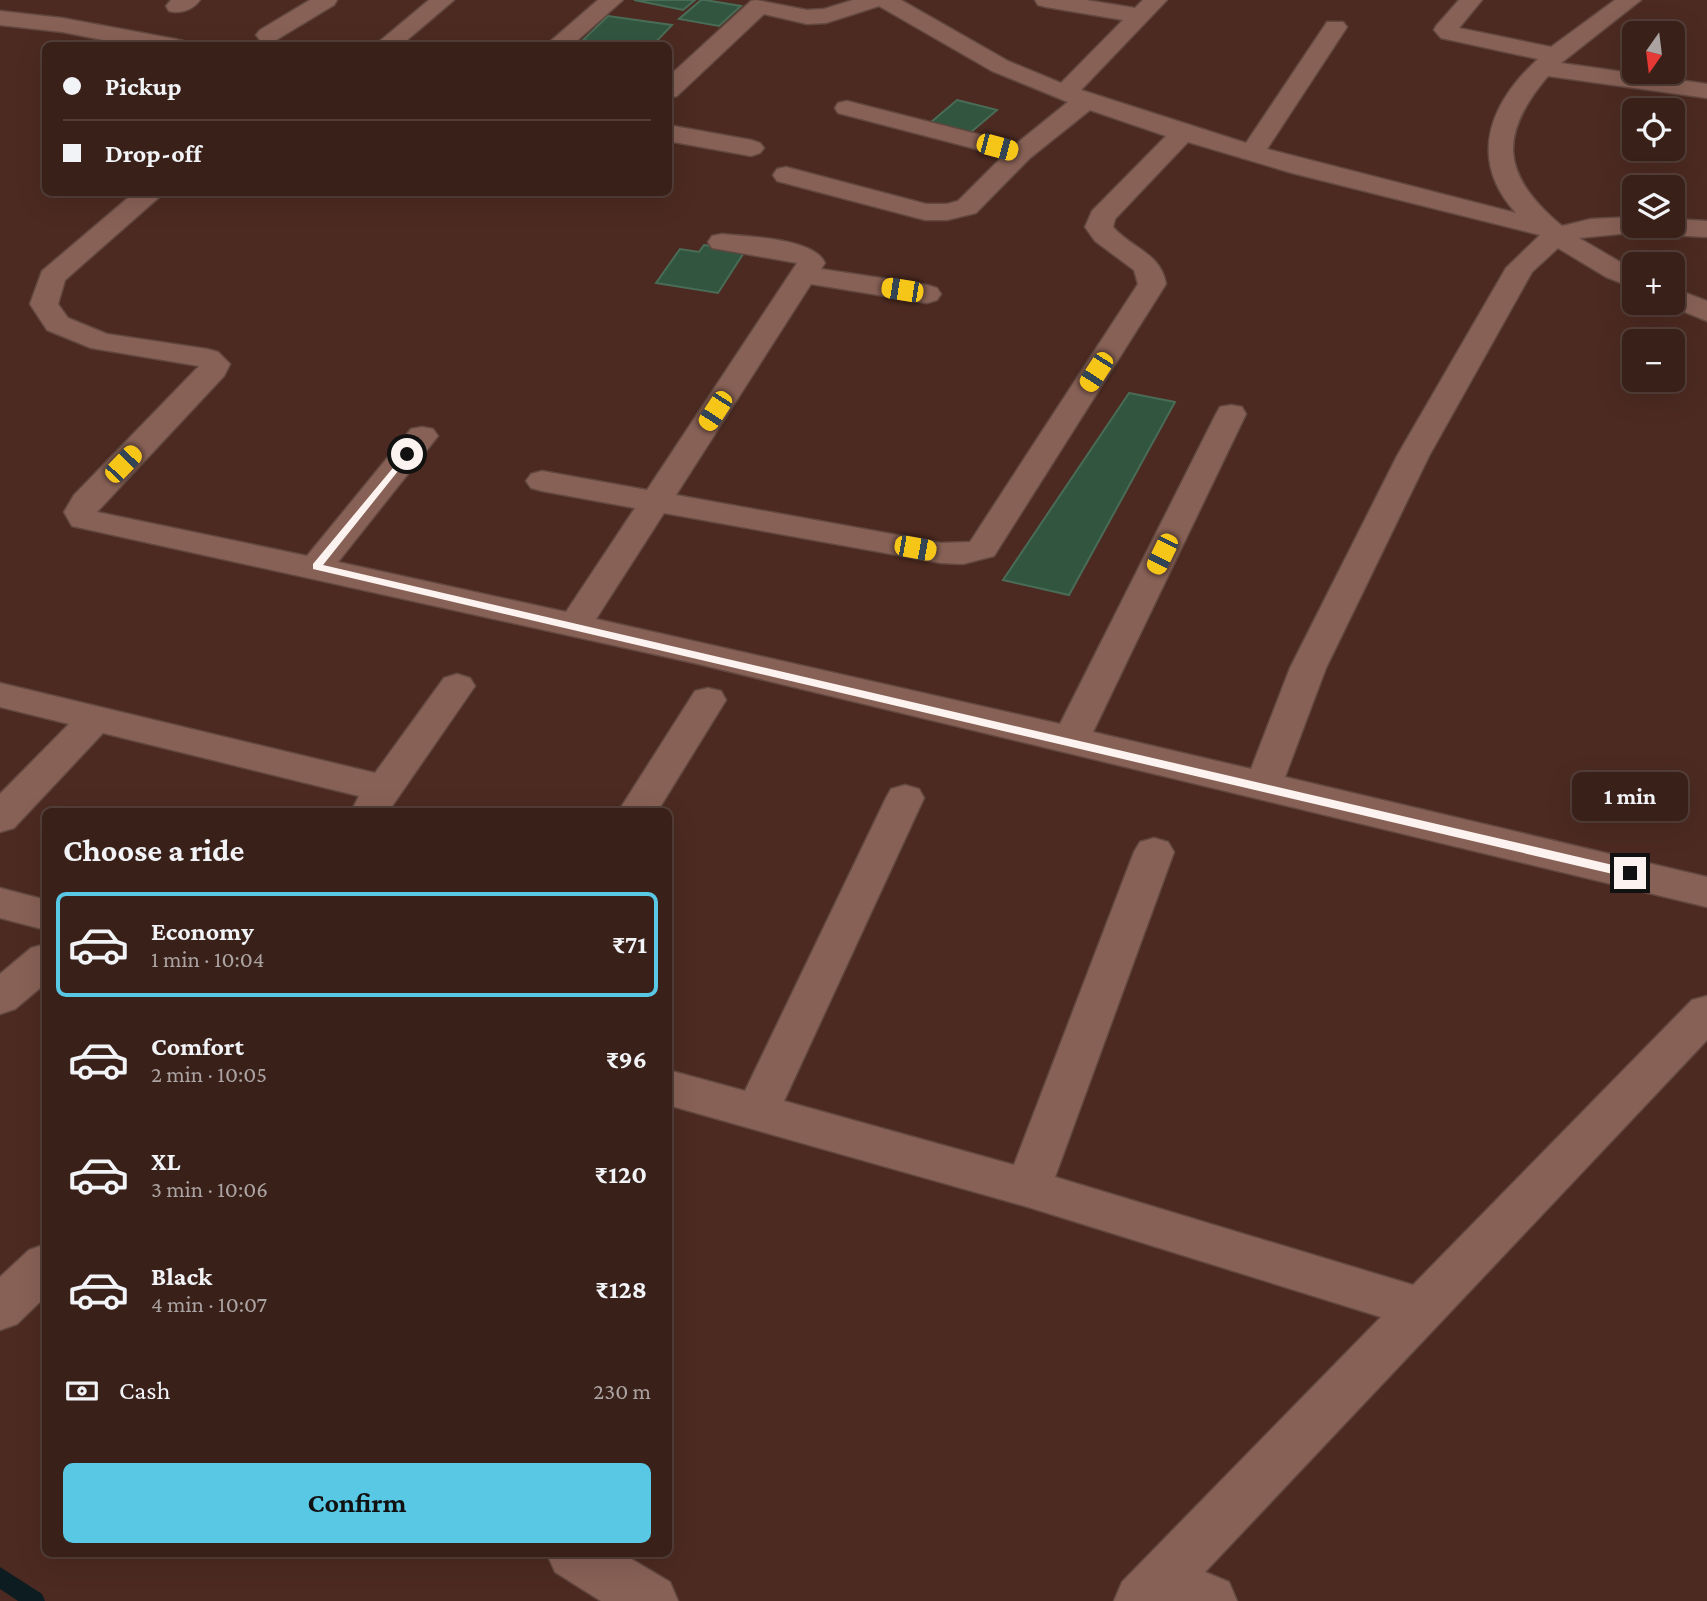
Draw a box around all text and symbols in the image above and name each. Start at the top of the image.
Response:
north arrow [1622,21,1685,84]
map controls [1622,21,1685,392]
text: Pickup [105,72,182,101]
button: locate [1622,98,1685,161]
car [974,131,1021,163]
text: Drop-off [105,139,202,168]
button: layers [1622,175,1685,238]
button: + [1622,252,1685,315]
car [880,276,925,304]
button: − [1622,329,1685,392]
car [1076,349,1117,395]
car [695,388,736,434]
route start [391,438,423,470]
car [101,442,146,486]
car [1144,531,1181,577]
car [893,534,938,562]
callout: 1 min [1572,772,1688,820]
text: 1 min [1604,783,1656,809]
text: Choose a ride [63,832,244,868]
route end [1614,857,1646,889]
icon: car [67,913,130,976]
text: Economy [151,917,254,946]
text: ₹71 [612,930,647,959]
text: 1 min · 10:04 [151,946,265,972]
icon: car [67,1028,130,1091]
text: Comfort [151,1032,244,1061]
text: ₹96 [606,1045,647,1074]
text: 2 min · 10:05 [151,1061,267,1087]
icon: car [67,1143,130,1206]
text: XL [151,1147,180,1176]
text: ₹120 [595,1160,647,1189]
text: 3 min · 10:06 [151,1176,268,1202]
icon: car [67,1258,130,1321]
text: Black [151,1262,212,1291]
text: ₹128 [595,1275,647,1304]
text: 4 min · 10:07 [151,1291,267,1317]
icon: cash [63,1372,101,1410]
text: Cash [119,1376,170,1405]
text: 230 m [593,1378,651,1404]
button: Confirm [63,1463,651,1543]

